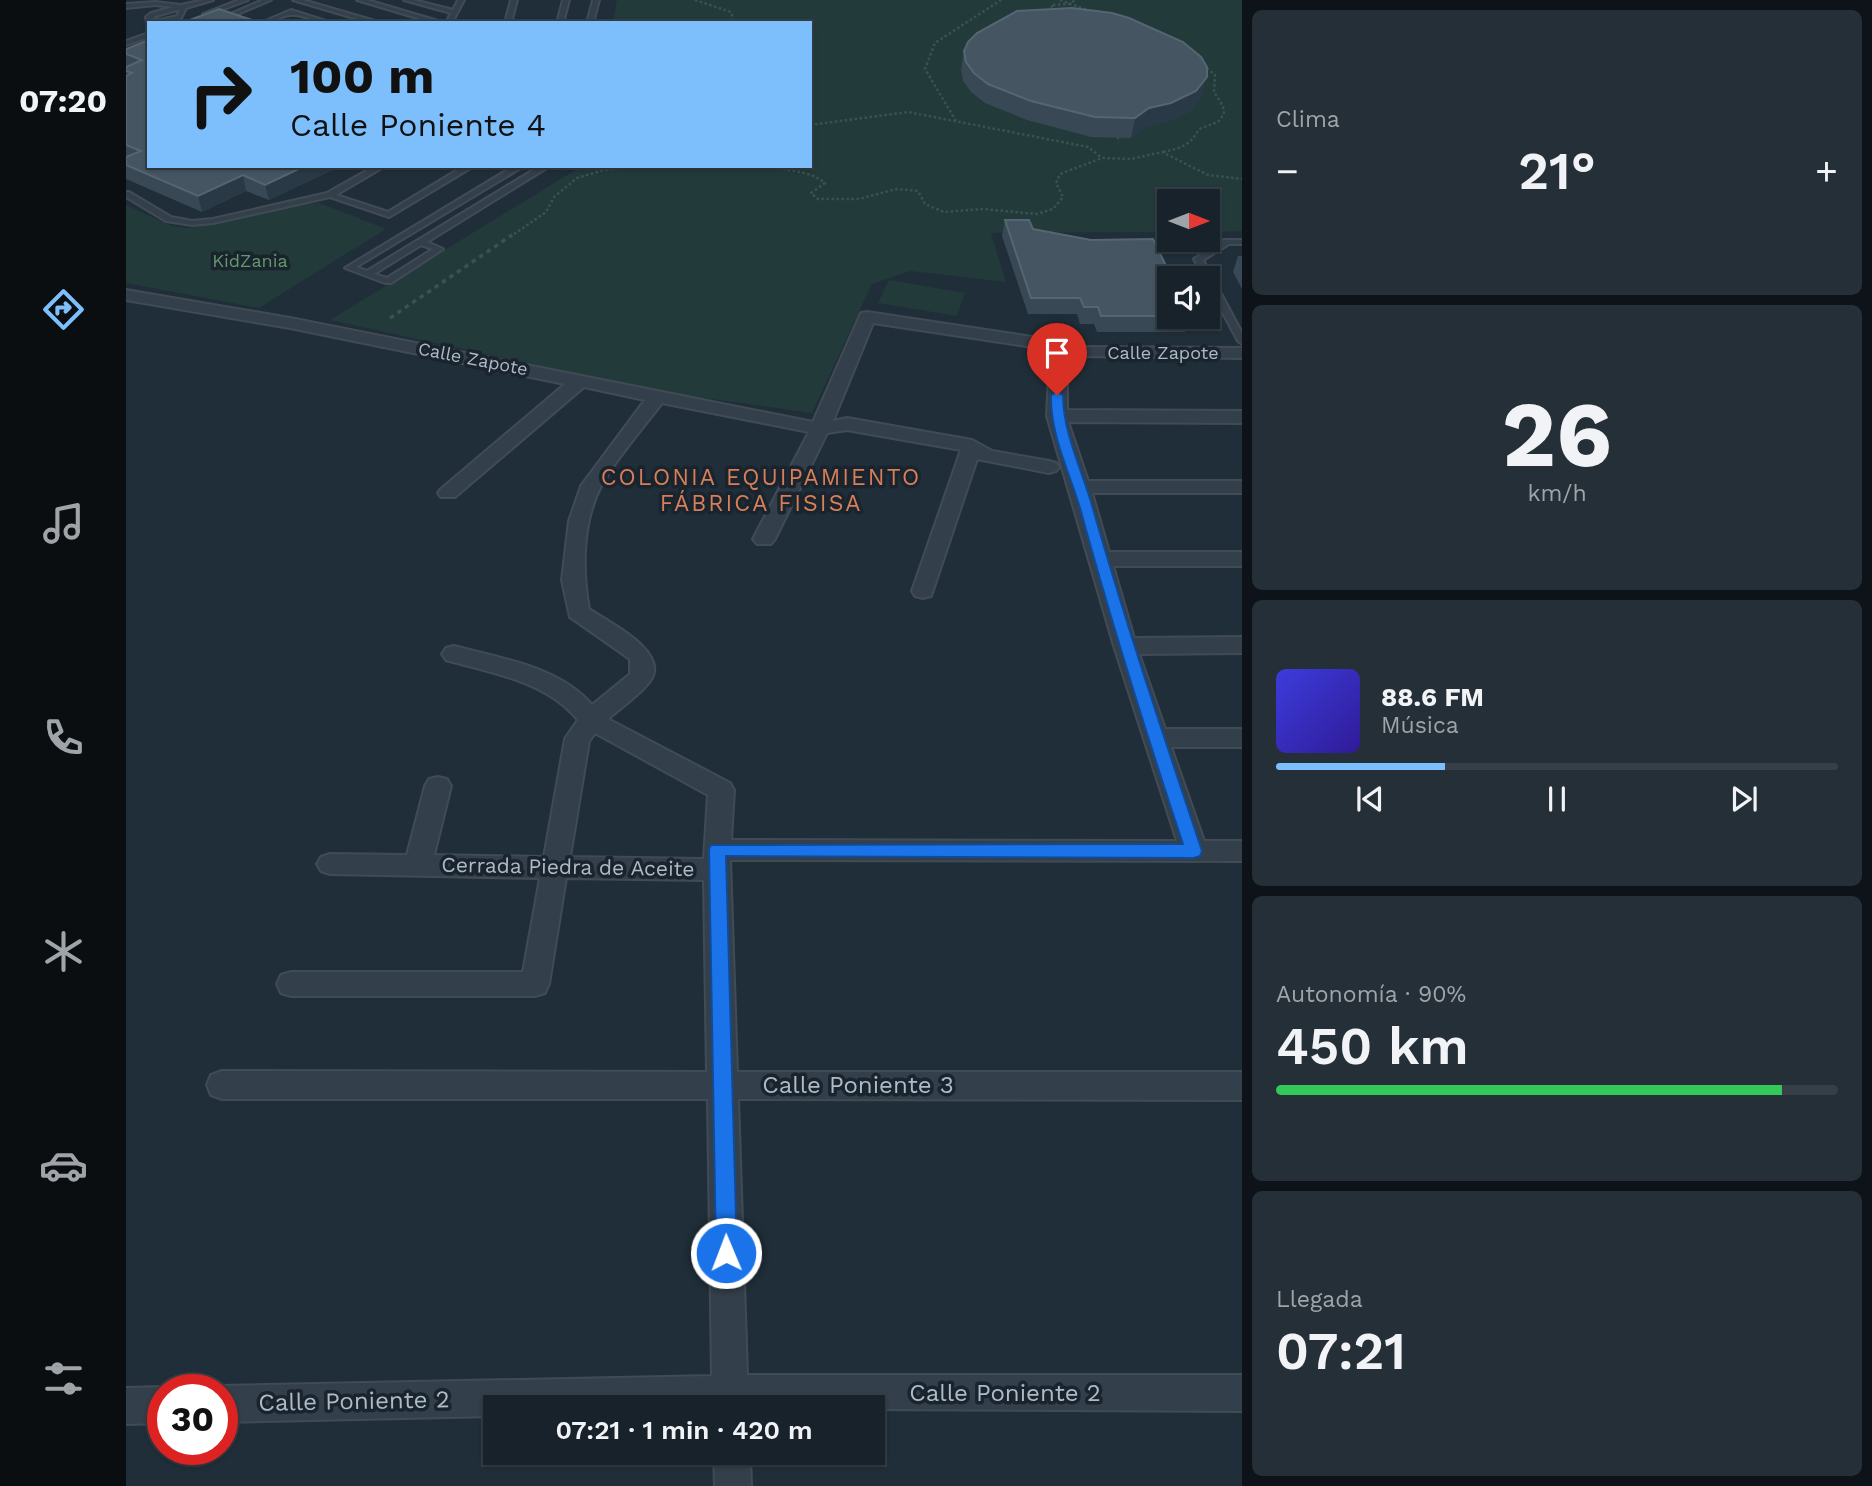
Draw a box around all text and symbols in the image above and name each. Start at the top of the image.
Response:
text: 100 m [290,47,434,105]
icon: right [175,49,266,140]
text: 07:20 [19,82,107,120]
text: Calle Poniente 4 [290,106,546,144]
text: Clima [1276,106,1340,133]
text: 21° [1518,141,1596,202]
text: − [1276,149,1299,193]
text: + [1815,149,1838,193]
north arrow [1157,189,1220,252]
map controls [1157,189,1220,329]
park label: KidZania [212,250,288,271]
button: sound [1157,266,1220,329]
icon: directions [39,285,88,334]
pin [1027,323,1087,395]
icon: arrive [1038,334,1076,372]
street label: Calle Zapote [416,338,530,379]
street label: Calle Zapote [1107,342,1219,363]
text: 26 [1502,381,1612,488]
district label: COLONIA EQUIPAMIENTO FÁBRICA FISISA [601,464,921,517]
text: km/h [1527,480,1587,507]
icon: music [39,499,88,548]
text: 88.6 FM [1381,682,1484,712]
text: Música [1381,712,1459,739]
icon: phone [39,713,88,762]
icon: previous [1351,780,1389,818]
icon: pause [1538,780,1576,818]
icon: next [1725,780,1763,818]
street label: Cerrada Piedra de Aceite [441,852,695,881]
icon: climate [39,927,88,976]
text: Autonomía · 90% [1276,981,1466,1008]
text: 450 km [1276,1016,1469,1077]
street label: Calle Poniente 3 [762,1071,954,1099]
icon: car [39,1141,88,1190]
position arrow [689,1216,763,1290]
text: Llegada [1276,1286,1363,1313]
text: 07:21 [1276,1321,1406,1382]
icon: filters [39,1354,88,1403]
speed limit sign: 30 [147,1374,238,1465]
street label: Calle Poniente 2 [909,1379,1101,1407]
street label: Calle Poniente 2 [258,1385,450,1417]
text: 07:21 · 1 min · 420 m [555,1415,813,1445]

